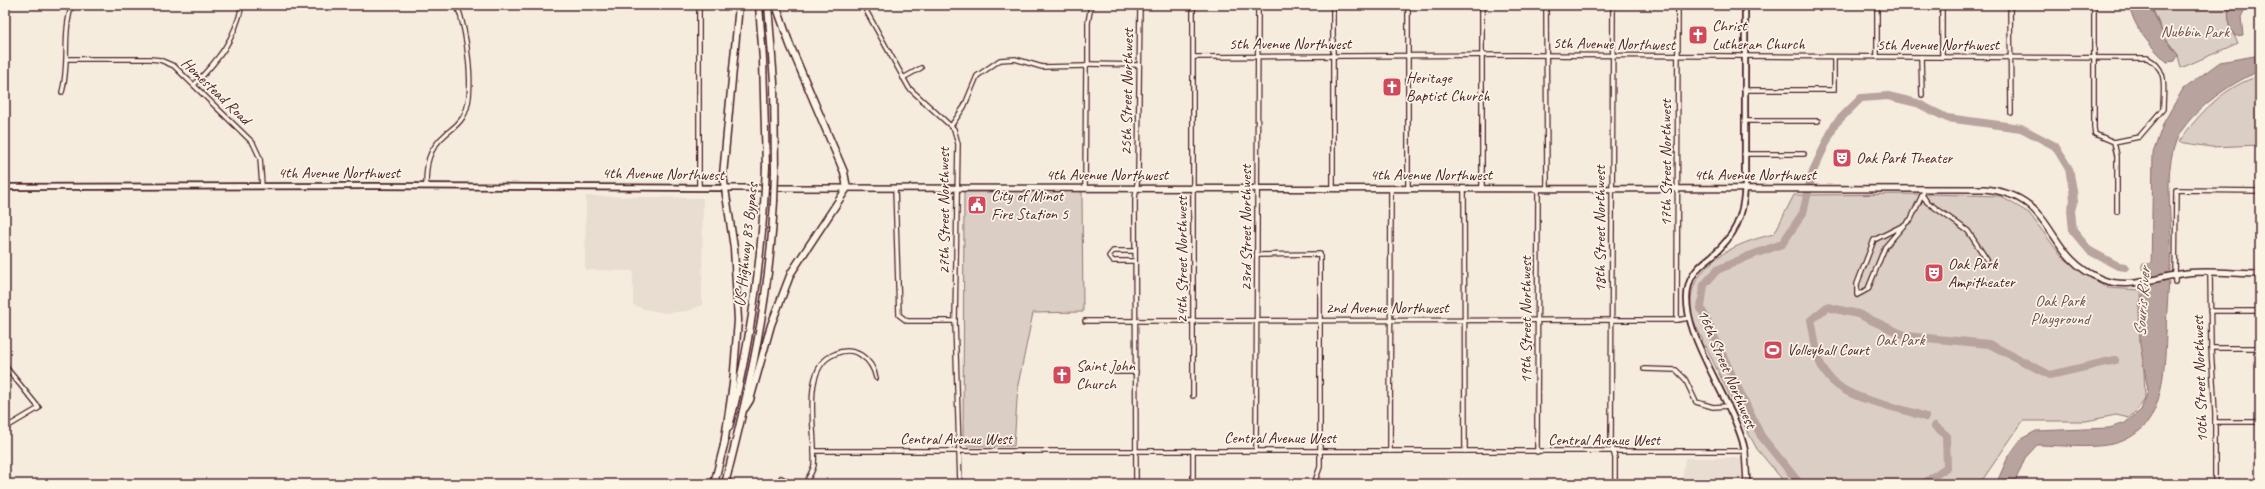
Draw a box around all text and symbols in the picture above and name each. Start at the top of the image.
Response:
place label: Christ Lutheran Church [1712,16,1805,54]
park label: Nubbin Park [2161,22,2230,42]
church icon: Christ Lutheran Church [1687,24,1709,46]
street label: 25th Street Northwest [1116,27,1138,156]
street label: 5th Avenue Northwest [1553,33,1677,55]
street label: 5th Avenue Northwest [1229,34,1353,54]
street label: 5th Avenue Northwest [1877,35,2001,55]
street label: Homestead Road [177,53,257,131]
place label: Heritage Baptist Church [1406,68,1490,106]
church icon: Heritage Baptist Church [1381,76,1403,98]
street label: 17th Street Northwest [1656,98,1676,227]
street label: 27th Street Northwest [934,146,954,275]
theatre icon: Oak Park Theater [1831,147,1853,169]
place label: Oak Park Theater [1856,148,1954,168]
street label: 4th Avenue Northwest [278,163,402,183]
street label: 4th Avenue Northwest [602,163,726,185]
street label: 23rd Street Northwest [1236,163,1256,291]
street label: 18th Street Northwest [1590,164,1610,293]
street label: 4th Avenue Northwest [1046,165,1170,185]
street label: 4th Avenue Northwest [1370,165,1494,185]
street label: 4th Avenue Northwest [1694,165,1818,185]
street label: US Highway 83 Bypass [730,181,763,308]
place label: City of Minot Fire Station 5 [991,186,1069,224]
public building icon: City of Minot Fire Station 5 [966,194,988,216]
street label: 24th Street Northwest [1172,195,1192,324]
place label: Oak Park Ampitheater [1948,254,2016,292]
street label: 19th Street Northwest [1516,255,1536,384]
theatre icon: Oak Park Ampitheater [1923,262,1945,284]
water label: Souris River [2129,264,2155,337]
park label: Oak Park Playground [2030,291,2092,329]
street label: 2nd Avenue Northwest [1325,298,1450,318]
street label: 16th Street Northwest [1693,307,1762,433]
street label: 10th Street Northwest [2188,313,2212,443]
park label: Oak Park [1875,330,1926,350]
sports icon: Volleyball Court [1762,339,1784,361]
place label: Volleyball Court [1787,340,1871,360]
place label: Saint John Church [1076,356,1136,394]
church icon: Saint John Church [1051,364,1073,386]
street label: Central Avenue West [1224,428,1338,448]
street label: Central Avenue West [900,429,1014,449]
street label: Central Avenue West [1548,430,1662,450]

